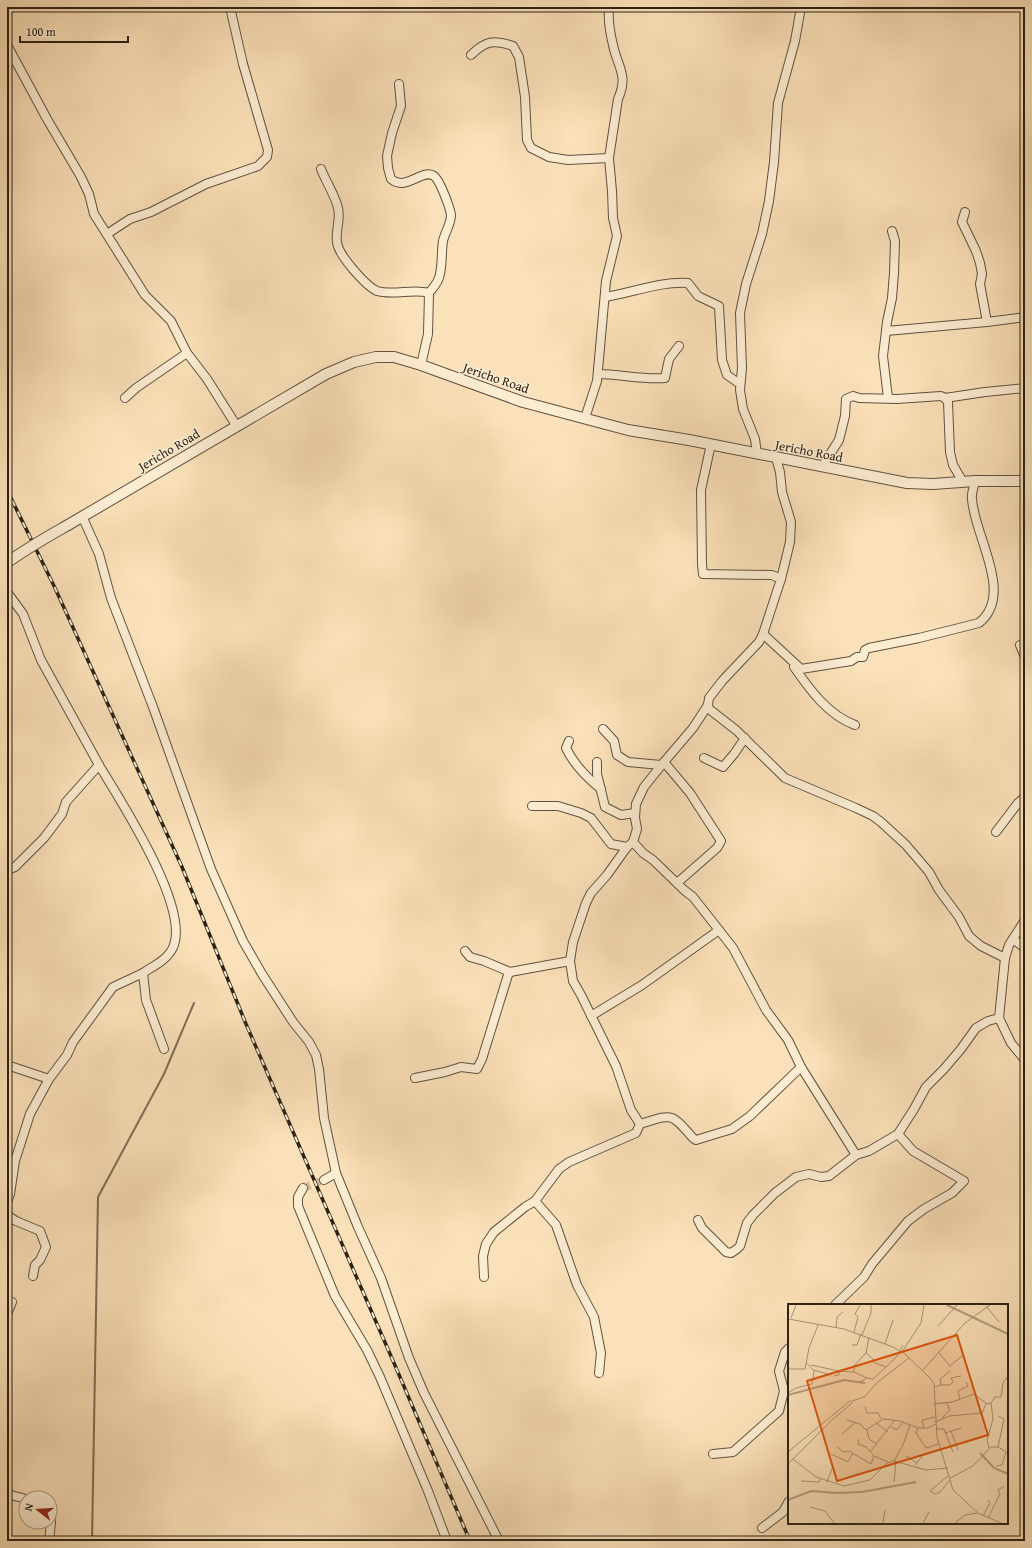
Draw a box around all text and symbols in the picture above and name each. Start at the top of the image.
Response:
scale bar [20,18,128,44]
text: 100 m [26,23,56,40]
street label: Jericho Road [459,357,532,398]
street label: Jericho Road [133,424,203,477]
street label: Jericho Road [771,435,845,467]
inset map [788,1304,1008,1524]
north arrow [18,1490,58,1530]
text: N [20,1501,37,1513]

